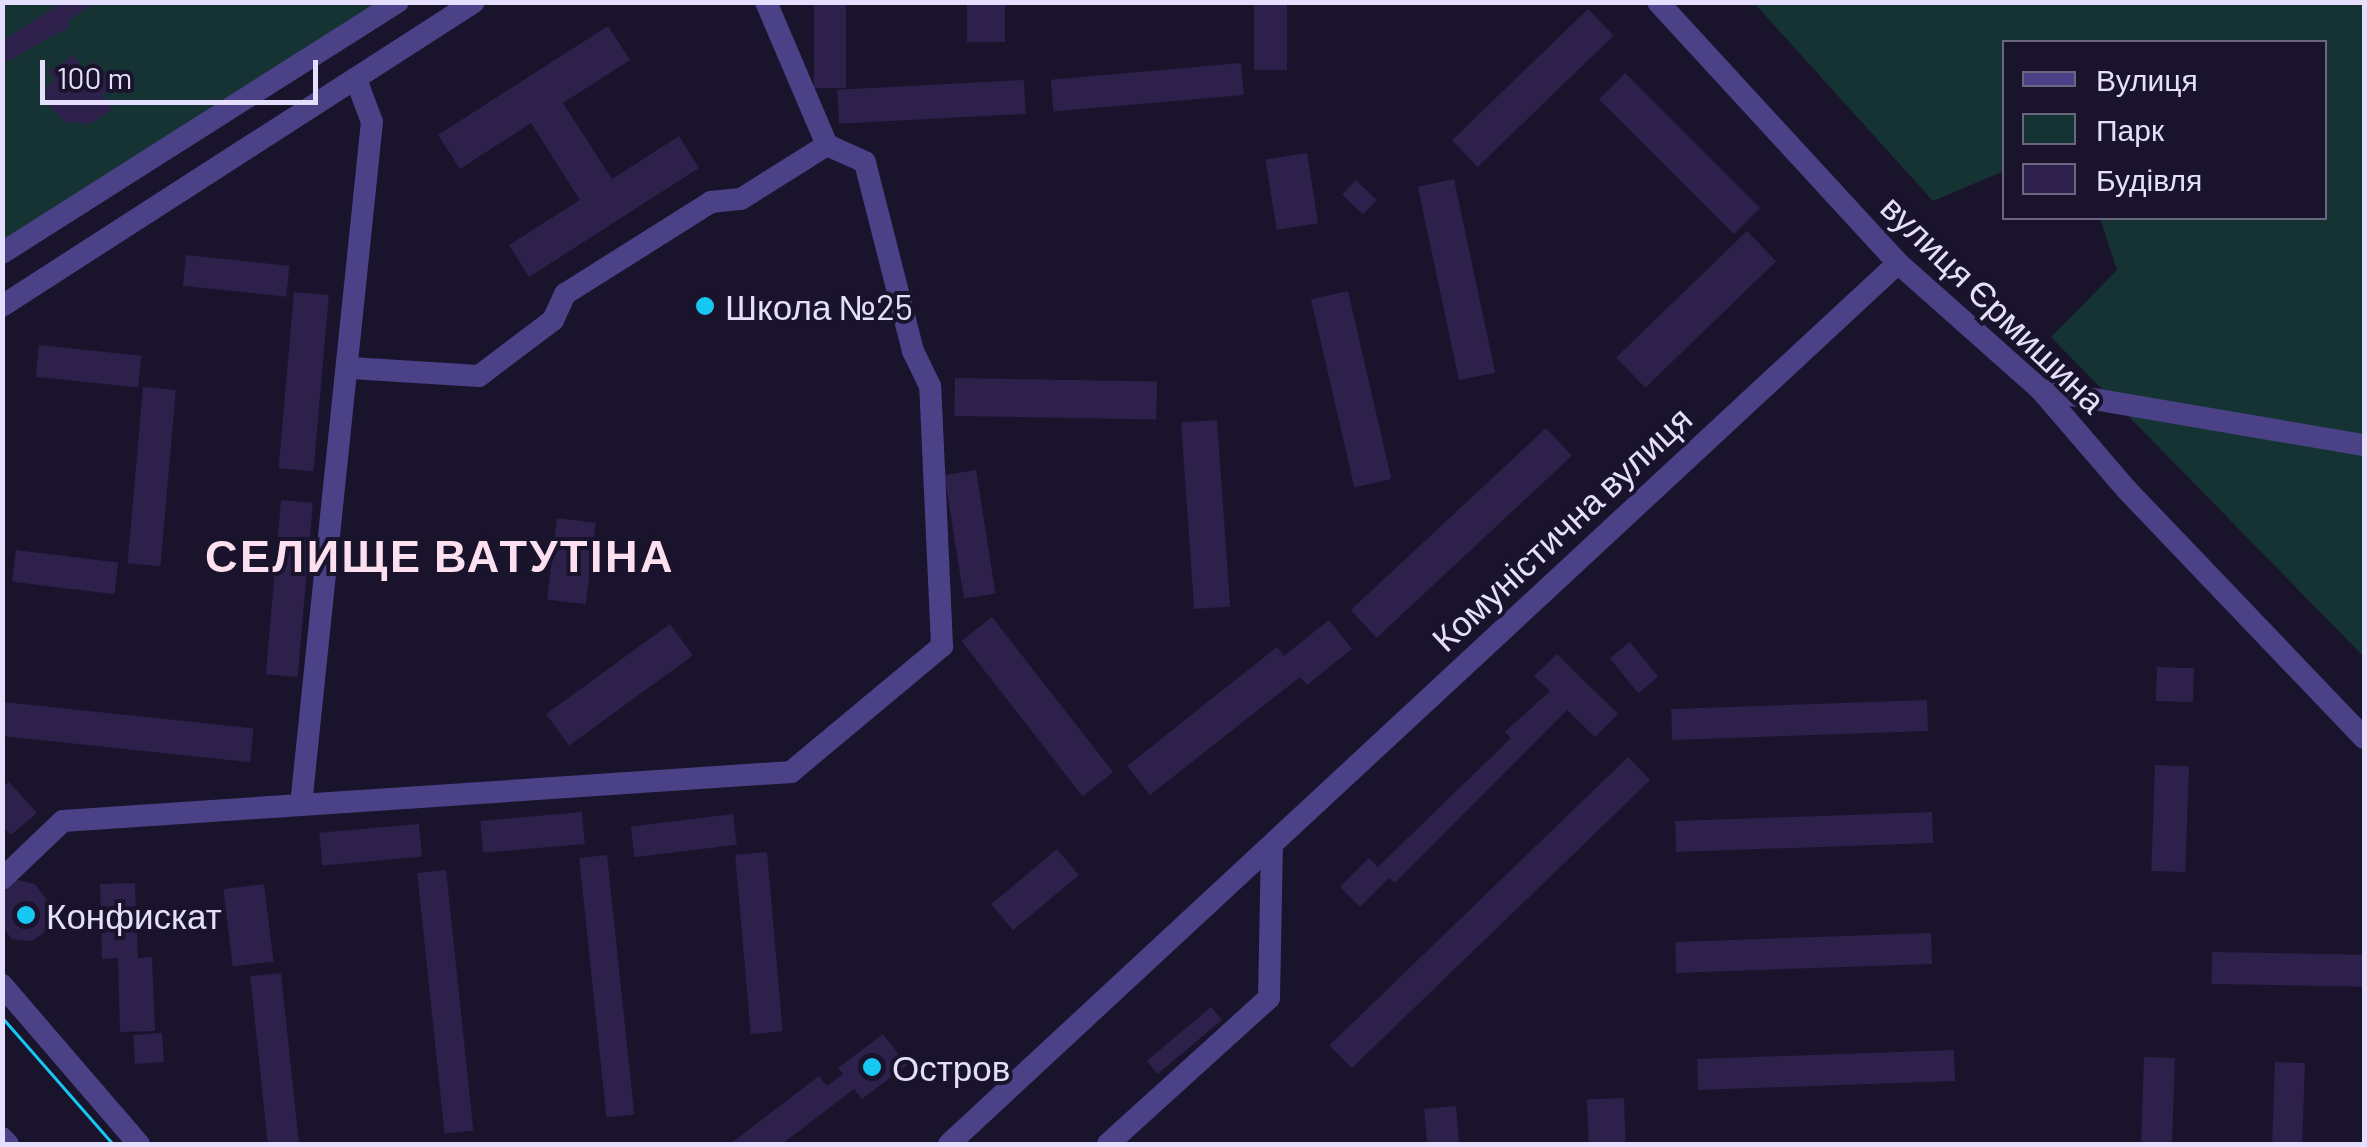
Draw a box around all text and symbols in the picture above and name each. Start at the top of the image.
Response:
scale bar [45,40,322,102]
legend [2002,40,2327,220]
text: 100 m [57,59,132,95]
text: Вулиця [2096,61,2198,97]
text: Парк [2096,111,2164,147]
text: Будівля [2096,161,2202,197]
street label: вулиця Єрмишина [1873,185,2115,421]
place label: Школа №25 [725,285,913,327]
marker: Школа №25 [694,295,716,317]
street label: Комуністична вулиця [1423,397,1699,659]
district label: СЕЛИЩЕ ВАТУТІНА [205,528,675,582]
place label: Конфискат [46,894,222,936]
marker: Конфискат [15,904,37,926]
place label: Остров [892,1046,1010,1088]
marker: Остров [861,1056,883,1078]

